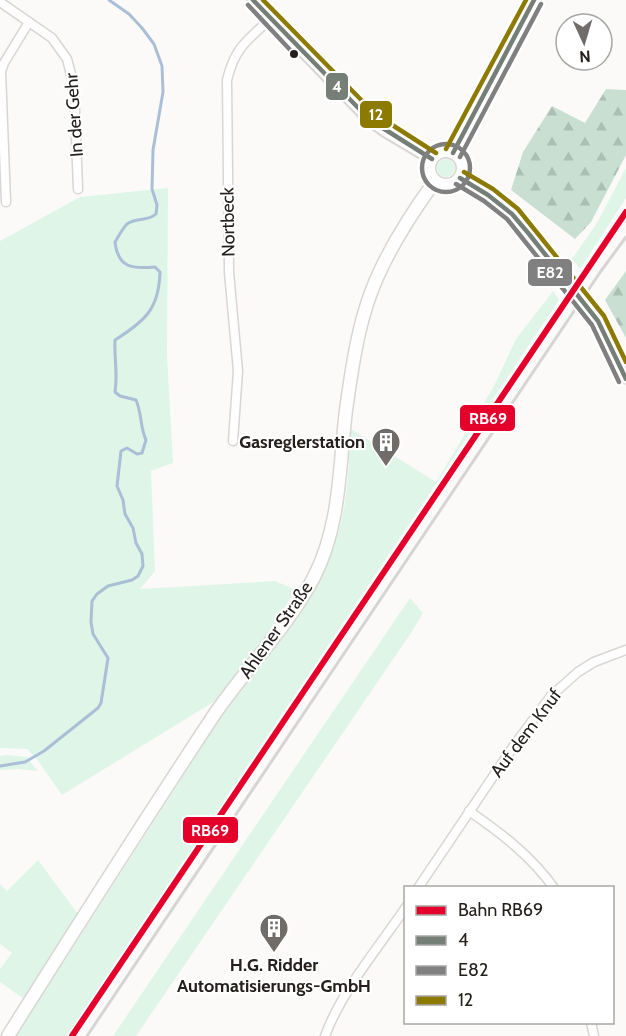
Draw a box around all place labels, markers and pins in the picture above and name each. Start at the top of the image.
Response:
unlabelled marker [288,48,300,60]
building icon: Gasreglerstation [370,426,402,468]
place label: Gasreglerstation [239,431,365,453]
building icon: H.G. Ridder Automatisierungs-GmbH [258,912,290,954]
place label: H.G. Ridder Automatisierungs-GmbH [177,954,371,997]

